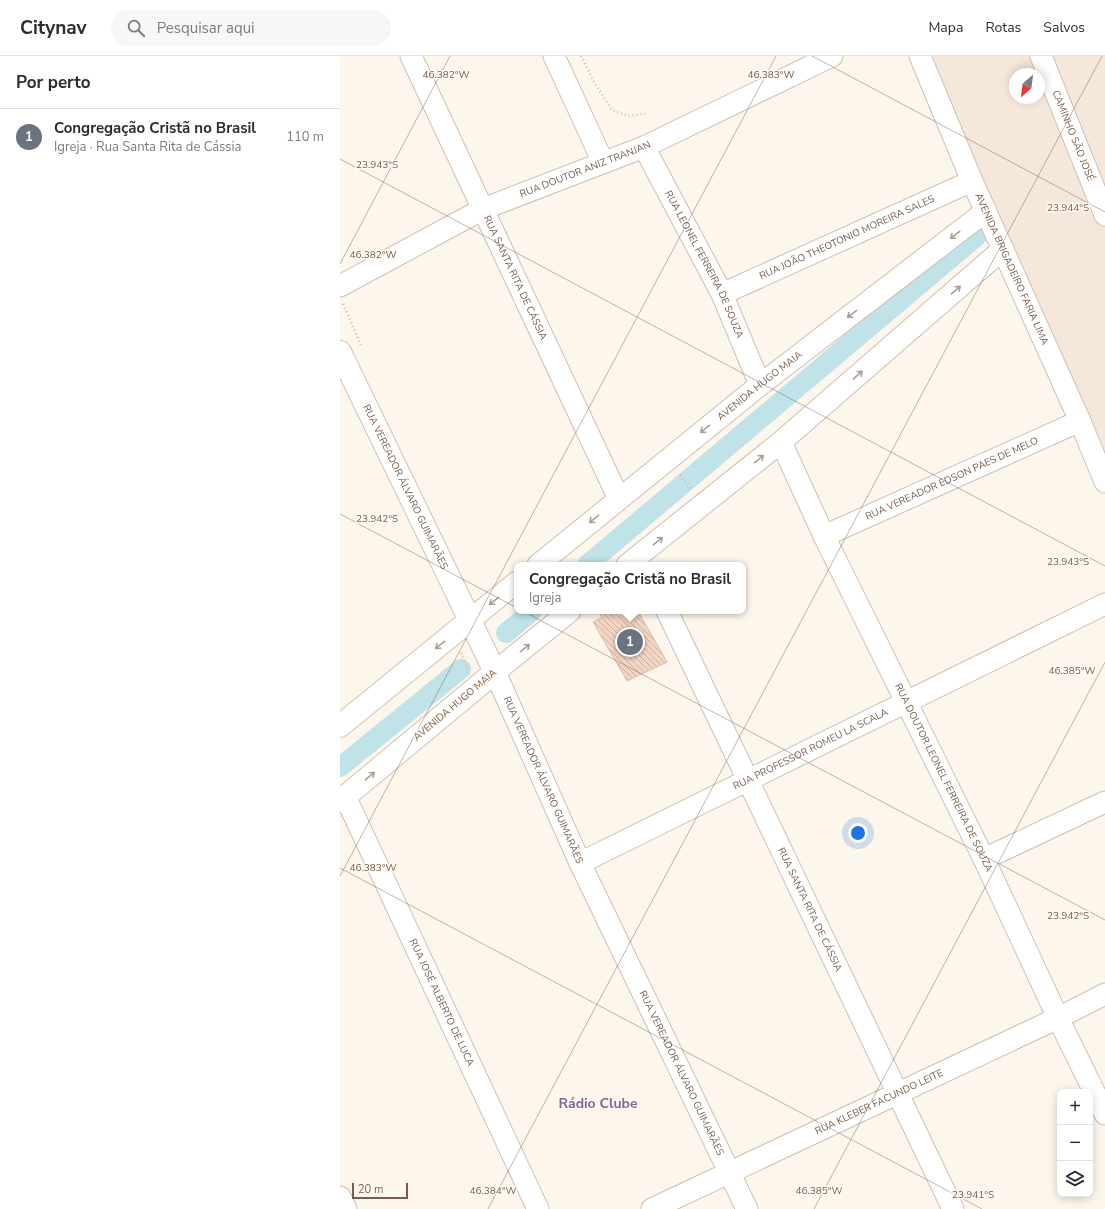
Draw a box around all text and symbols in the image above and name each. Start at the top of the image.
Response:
search box [111,10,391,46]
text: Citynav [20,15,87,41]
icon: search [125,17,147,39]
text: Pesquisar aqui [157,18,255,38]
text: Mapa [928,18,963,37]
text: Rotas [985,18,1021,37]
text: Salvos [1043,18,1085,37]
text: 46.382°W [422,68,470,82]
text: 46.383°W [747,68,795,82]
north arrow [1009,68,1045,104]
text: Por perto [16,71,91,94]
street label: CAMINHO SÃO JOSÉ [1049,88,1098,183]
text: Congregação Cristã no Brasil [54,118,256,138]
text: 1 [25,128,33,146]
text: 110 m [286,128,324,146]
text: Igreja · Rua Santa Rita de Cássia [54,138,241,156]
street label: RUA DOUTOR ANIZ TRANJAN [518,138,653,201]
text: 23.943°S [356,158,398,172]
street label: RUA LEONEL FERREIRA DE SOUZA [661,188,747,341]
street label: AVENIDA BRIGADEIRO FARIA LIMA [971,191,1052,348]
street label: RUA JOÃO THEOTONIO MOREIRA SALES [757,192,937,283]
text: 23.944°S [1047,201,1089,215]
street label: RUA SANTA RITA DE CÁSSIA [480,213,551,343]
one-way arrow [950,230,961,239]
text: 46.382°W [349,248,397,262]
one-way arrow [951,285,961,294]
one-way arrow [846,310,857,318]
street label: AVENIDA HUGO MAIA [714,348,806,424]
one-way arrow [853,370,863,380]
street label: RUA VEREADOR ÁLVARO GUIMARÃES [359,402,451,572]
one-way arrow [700,424,711,433]
street label: RUA VEREADOR EDSON PAES DE MELO [863,434,1041,524]
one-way arrow [754,455,765,464]
text: 23.942°S [356,512,398,526]
one-way arrow [588,515,599,524]
one-way arrow [652,536,663,545]
text: 23.943°S [1047,555,1089,569]
popup [514,562,746,614]
text: Congregação Cristã no Brasil [529,569,731,589]
text: Igreja [529,589,561,607]
one-way arrow [488,597,499,605]
pin: 1 [617,627,643,657]
one-way arrow [434,640,445,649]
one-way arrow [519,643,530,652]
text: 46.385°W [1048,664,1096,678]
street label: AVENIDA HUGO MAIA [410,666,500,744]
street label: RUA DOUTOR LEONEL FERREIRA DE SOUZA [891,681,996,875]
street label: RUA VEREADOR ÁLVARO GUIMARÃES [500,694,586,866]
street label: RUA PROFESSOR ROMEU LA SCALA [731,705,891,793]
one-way arrow [365,771,375,780]
your location [848,823,868,843]
street label: RUA SANTA RITA DE CÁSSIA [774,845,846,975]
text: 46.383°W [349,861,397,875]
text: 23.942°S [1047,909,1089,923]
street label: RUA JOSÉ ALBERTO DE LUCA [406,937,478,1069]
street label: RUA VEREADOR ÁLVARO GUIMARÃES [636,988,727,1158]
street label: RUA KLEBER FACUNDO LEITE [813,1066,946,1138]
map controls [1057,1089,1093,1197]
button: + [1057,1089,1093,1125]
district label: Rádio Clube [558,1094,638,1113]
button: − [1057,1125,1093,1161]
button: layers [1057,1161,1093,1197]
scale bar [352,1181,408,1200]
text: 20 m [358,1182,383,1197]
text: 46.384°W [469,1184,517,1198]
text: 46.385°W [795,1184,843,1198]
text: 23.941°S [952,1188,994,1202]

